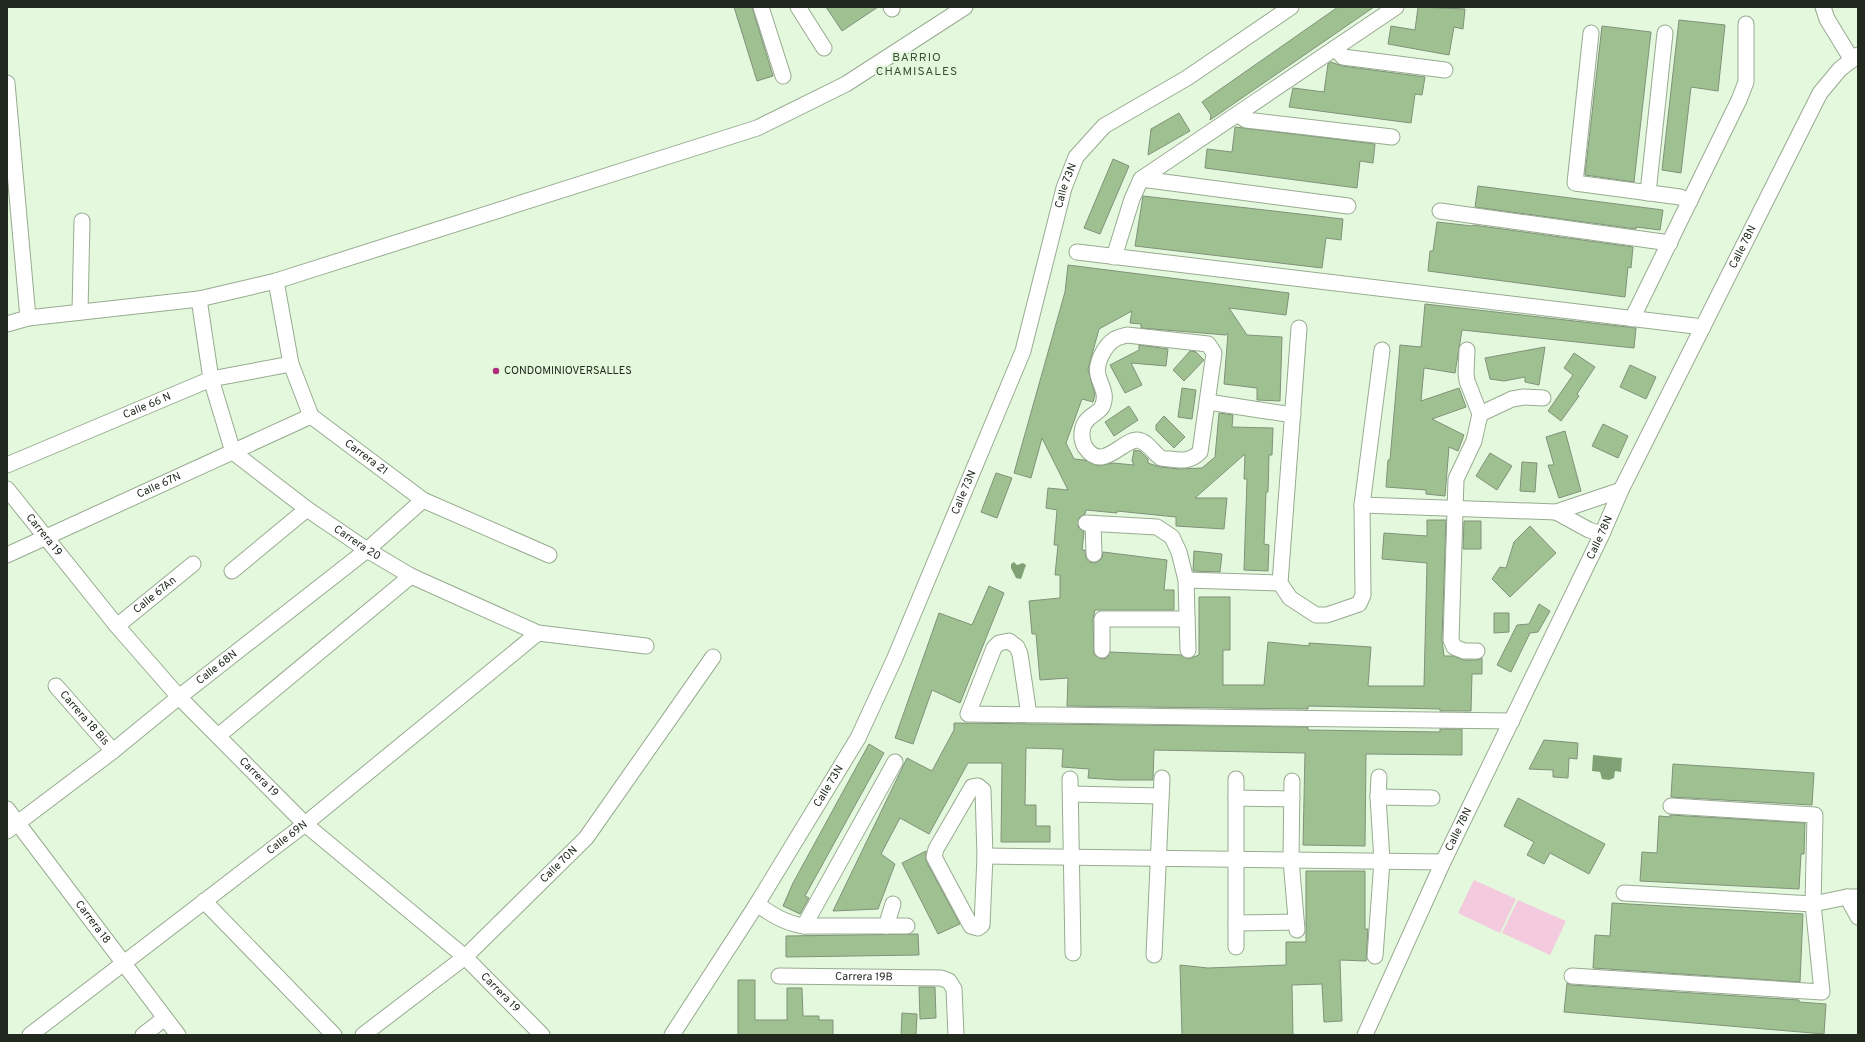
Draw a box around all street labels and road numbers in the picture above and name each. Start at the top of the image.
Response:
street label: Calle 73N [1052,161,1080,210]
street label: Calle 78N [1726,223,1760,271]
street label: Calle 66 N [121,390,173,422]
street label: Carrera 21 [342,437,391,478]
street label: Calle 73N [949,468,979,517]
street label: Calle 67N [135,469,183,502]
street label: Carrera 19 [23,511,65,559]
street label: Calle 78N [1584,514,1616,562]
street label: Carrera 20 [331,522,383,563]
street label: Calle 67An [130,573,179,617]
street label: Calle 68N [193,647,240,688]
street label: Carrera 18 Bis [57,688,112,749]
street label: Carrera 19 [236,754,281,800]
street label: Calle 73N [811,763,847,810]
street label: Calle 78N [1442,805,1475,853]
street label: Calle 69N [264,818,310,858]
street label: Calle 70N [537,843,581,886]
street label: Carrera 18 [72,898,114,947]
street label: Carrera 19 [477,970,523,1016]
street label: Carrera 19B [835,970,893,984]

